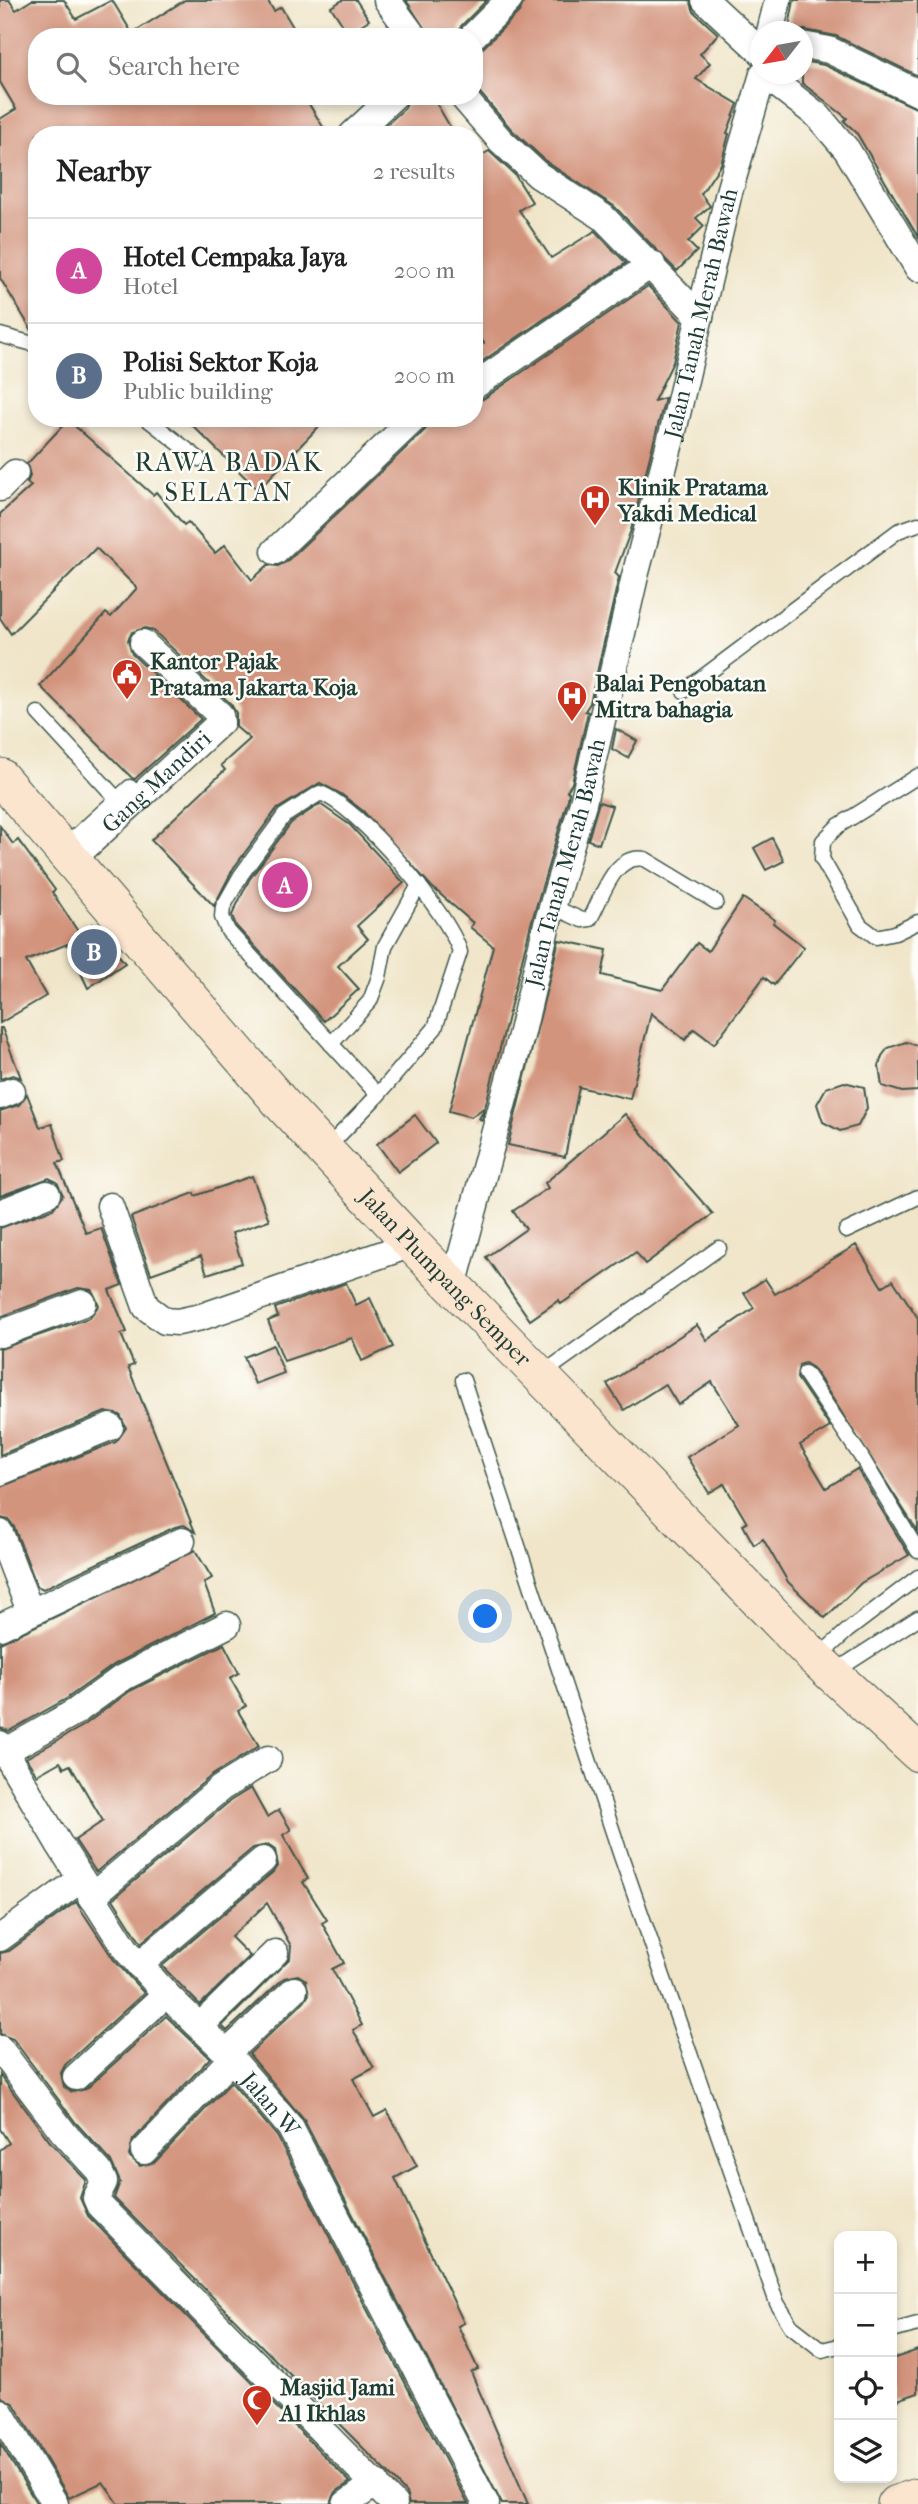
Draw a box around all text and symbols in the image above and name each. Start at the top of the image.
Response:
north arrow [750,21,813,84]
search box [28,28,483,105]
icon: search [52,48,90,86]
text: Search here [108,51,240,82]
text: Nearby [56,154,151,189]
text: 2 results [373,158,455,185]
street label: Jalan Tanah Merah Bawah [658,185,743,443]
text: Hotel Cempaka Jaya [123,242,347,273]
text: A [72,257,86,284]
text: 200 m [394,257,455,284]
text: Hotel [123,273,178,300]
text: Polisi Sektor Koja [123,347,318,378]
text: B [72,362,86,389]
text: 200 m [394,362,455,389]
text: Public building [123,378,273,405]
district label: RAWA BADAK SELATAN [134,447,324,508]
place label: Klinik Pratama Yakdi Medical [617,474,769,527]
hospital icon: Klinik Pratama Yakdi Medical [578,483,612,527]
place label: Kantor Pajak Pratama Jakarta Koja [150,648,358,701]
public building icon: Kantor Pajak Pratama Jakarta Koja [110,657,144,701]
place label: Balai Pengobatan Mitra bahagia [595,670,767,723]
hospital icon: Balai Pengobatan Mitra bahagia [555,679,589,723]
street label: Gang Mandiri [96,725,217,838]
street label: Jalan Tanah Merah Bawah [519,736,611,992]
pin: A [262,859,308,911]
pin: B [71,926,117,978]
street label: Jalan Plumpang Semper [352,1181,537,1372]
your location [468,1599,502,1633]
street label: Jalan W [234,2065,307,2143]
map controls [834,2231,897,2483]
button: + [834,2231,897,2294]
button: − [834,2294,897,2357]
button: locate [834,2357,897,2420]
place label: Masjid Jami Al Ikhlas [278,2374,395,2427]
mosque icon: Masjid Jami Al Ikhlas [240,2383,274,2427]
button: layers [834,2420,897,2483]

